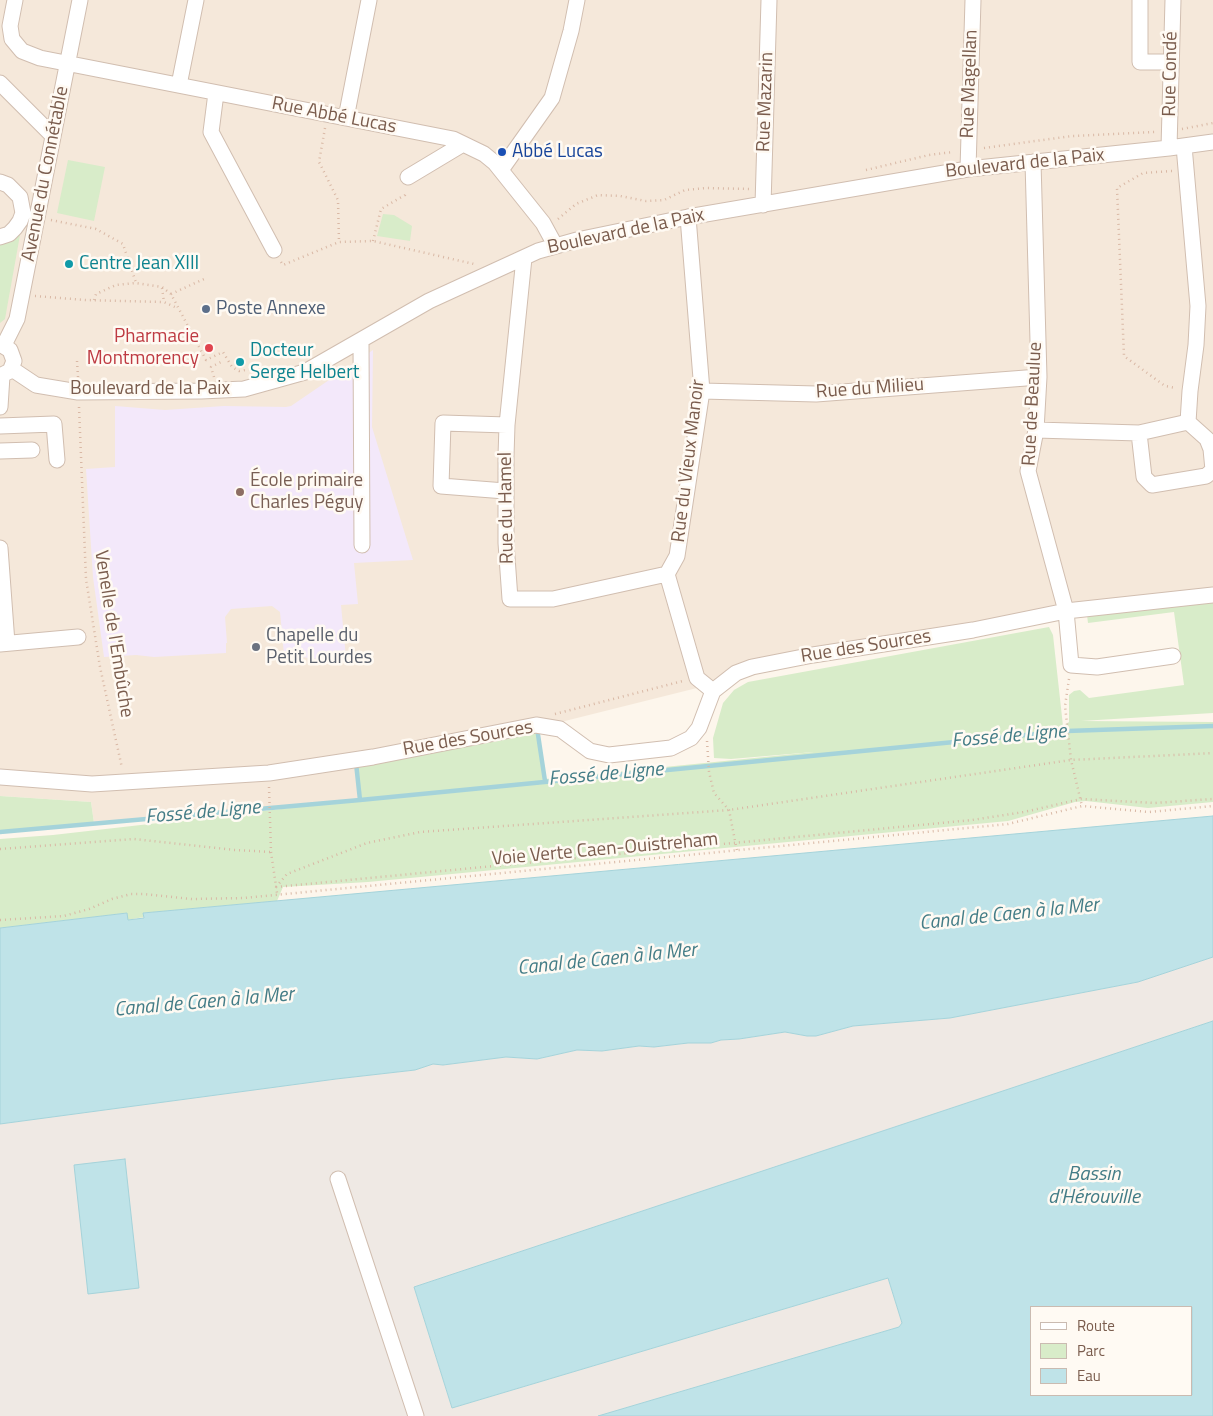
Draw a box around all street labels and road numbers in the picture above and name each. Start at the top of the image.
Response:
street label: Rue Magellan [957,29,983,139]
street label: Rue Condé [1159,31,1183,117]
street label: Rue Mazarin [753,52,779,152]
street label: Avenue du Connétable [18,84,74,264]
street label: Rue Abbé Lucas [270,93,398,139]
street label: Boulevard de la Paix [944,144,1106,184]
street label: Boulevard de la Paix [545,204,707,260]
street label: Rue de Beaulue [1018,341,1048,467]
street label: Rue du Milieu [815,374,925,404]
street label: Boulevard de la Paix [70,378,230,400]
street label: Rue du Vieux Manoir [668,378,710,544]
street label: Rue du Hamel [495,452,519,564]
street label: Venelle de l'Embûche [89,549,137,719]
street label: Rue des Sources [799,625,933,669]
street label: Rue des Sources [401,716,535,762]
street label: Voie Verte Caen-Ouistreham [491,829,719,871]

